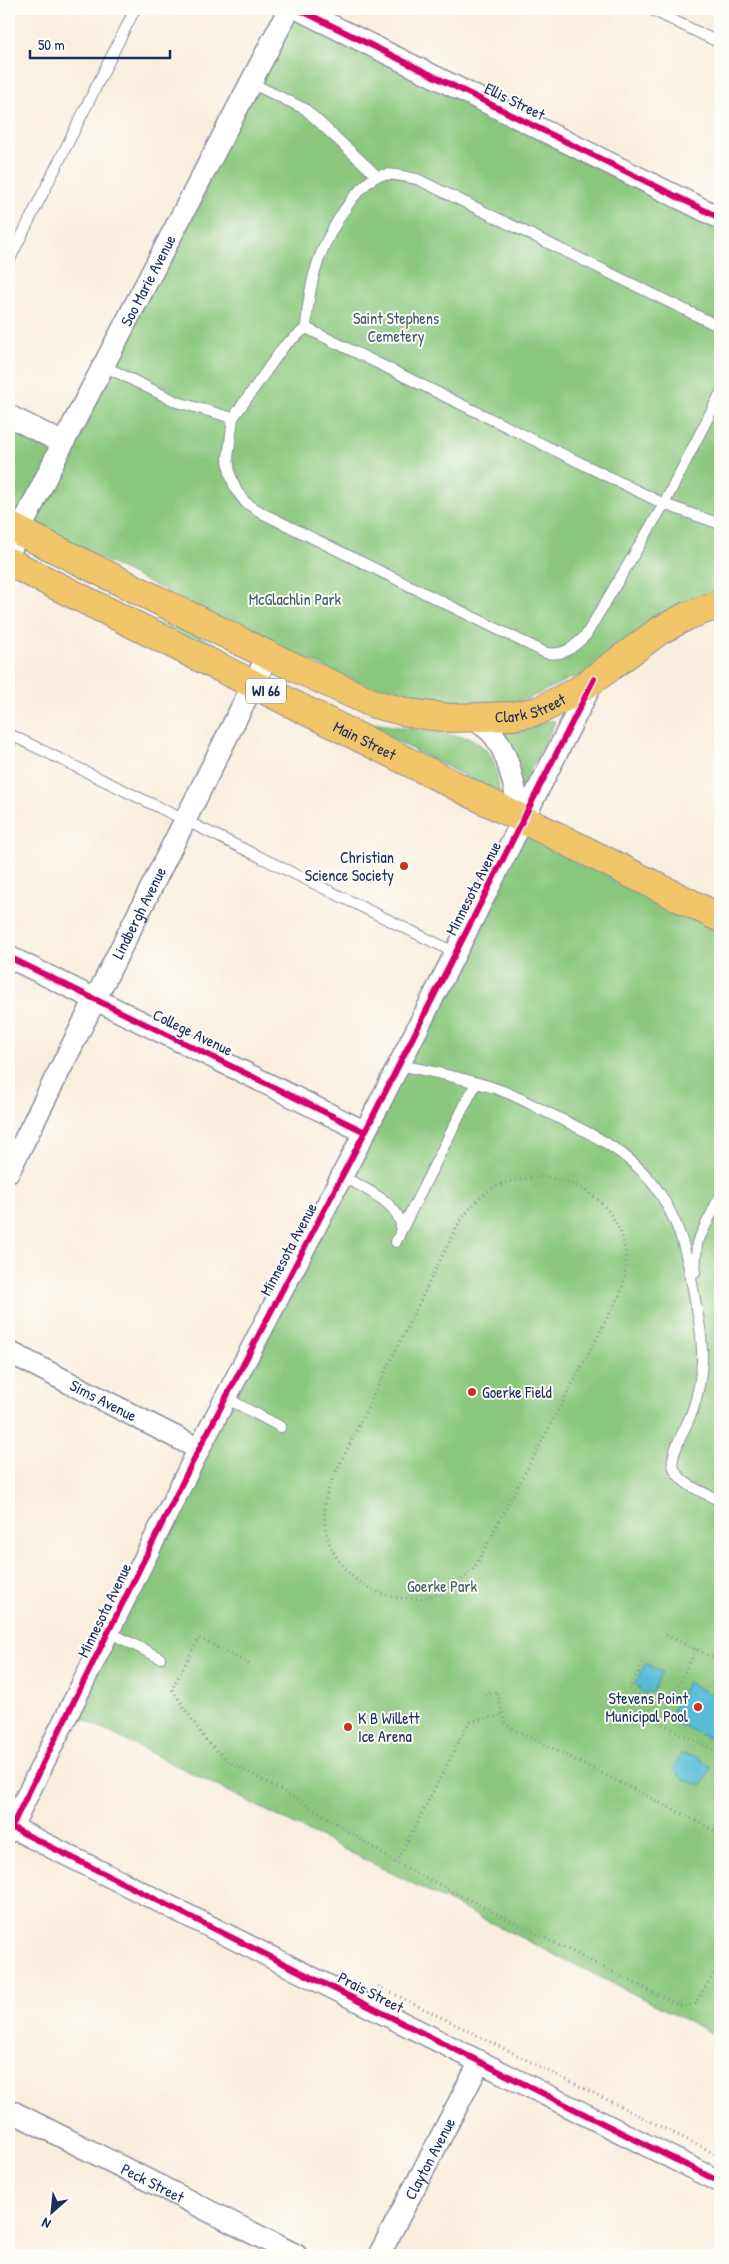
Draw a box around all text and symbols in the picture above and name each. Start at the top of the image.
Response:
scale bar [30,28,170,60]
text: 50 m [38,34,65,55]
street label: Ellis Street [481,77,549,125]
street label: Soo Marie Avenue [115,230,181,330]
park label: Saint Stephens Cemetery [353,307,439,347]
park label: McGlachlin Park [249,588,342,610]
road number: WI 66 [246,678,286,704]
street label: Clark Street [495,688,570,728]
street label: Main Street [330,715,400,765]
street label: Minnesota Avenue [440,837,506,939]
place label: Christian Science Society [305,846,394,886]
marker: Christian Science Society [398,860,410,872]
street label: Lindbergh Avenue [106,862,171,962]
street label: College Avenue [149,1003,237,1061]
street label: Minnesota Avenue [254,1198,322,1299]
street label: Sims Avenue [66,1374,141,1427]
place label: Goerke Field [482,1381,552,1403]
marker: Goerke Field [466,1386,478,1398]
street label: Minnesota Avenue [72,1559,137,1661]
park label: Goerke Park [407,1575,477,1597]
place label: Stevens Point Municipal Pool [606,1687,689,1727]
marker: Stevens Point Municipal Pool [692,1701,704,1713]
place label: K B Willett Ice Arena [358,1707,420,1747]
marker: K B Willett Ice Arena [342,1721,354,1733]
street label: Prais Street [334,1966,408,2018]
street label: Clayton Avenue [399,2113,460,2203]
street label: Peck Street [117,2157,188,2208]
north arrow [28,2186,78,2236]
text: N [38,2214,54,2234]

